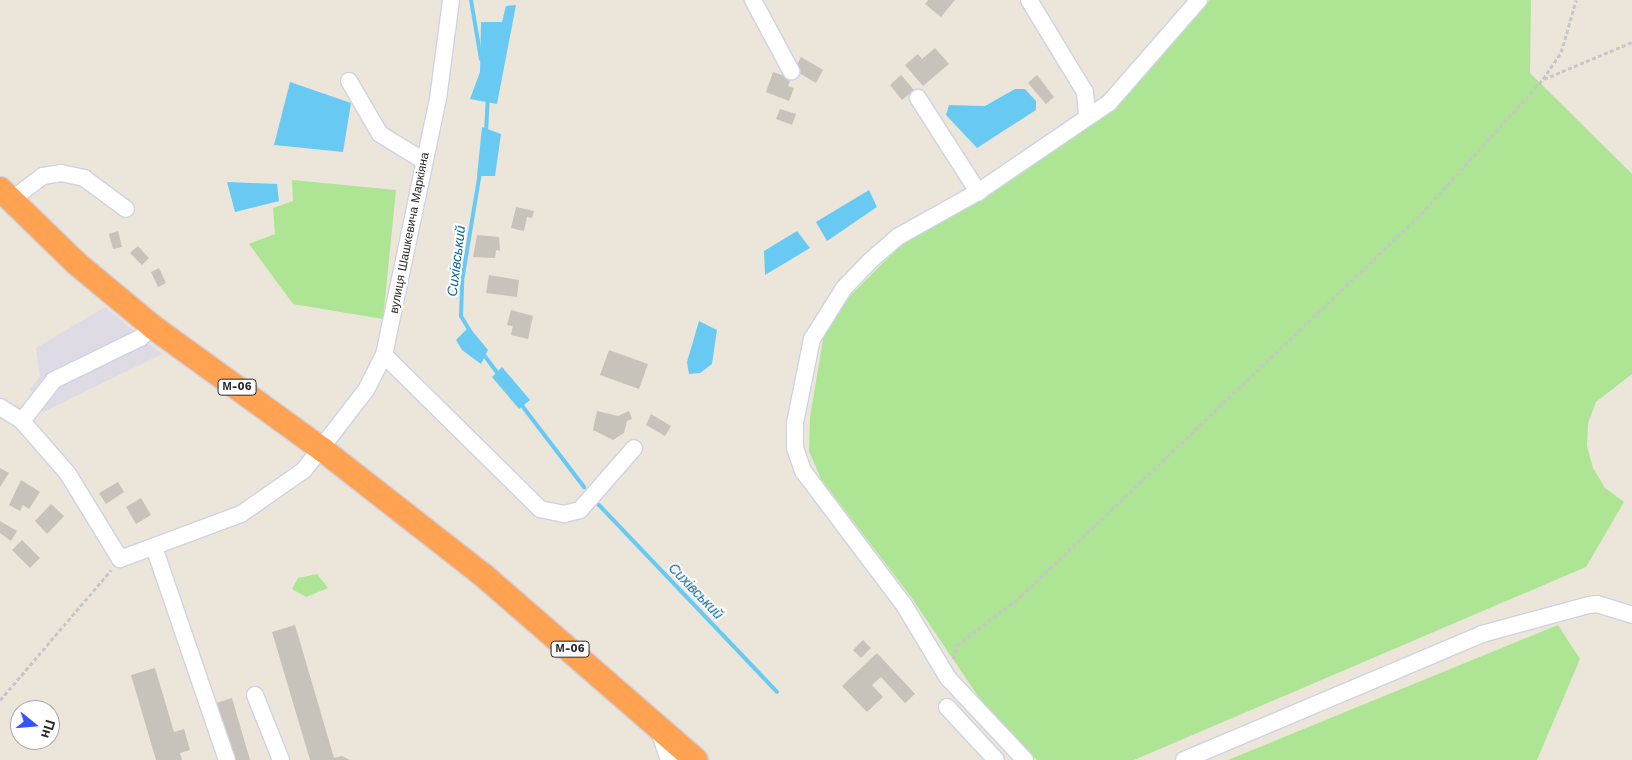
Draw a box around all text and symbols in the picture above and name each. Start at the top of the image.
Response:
street label: вулиця Шашкевича Маркіяна [387,151,433,315]
water label: Сихівський [443,224,469,298]
road number: М-06 [217,378,257,396]
water label: Сихівський [665,559,727,623]
road number: М-06 [550,641,590,658]
north arrow [10,700,60,750]
text: Пн [38,718,59,740]

